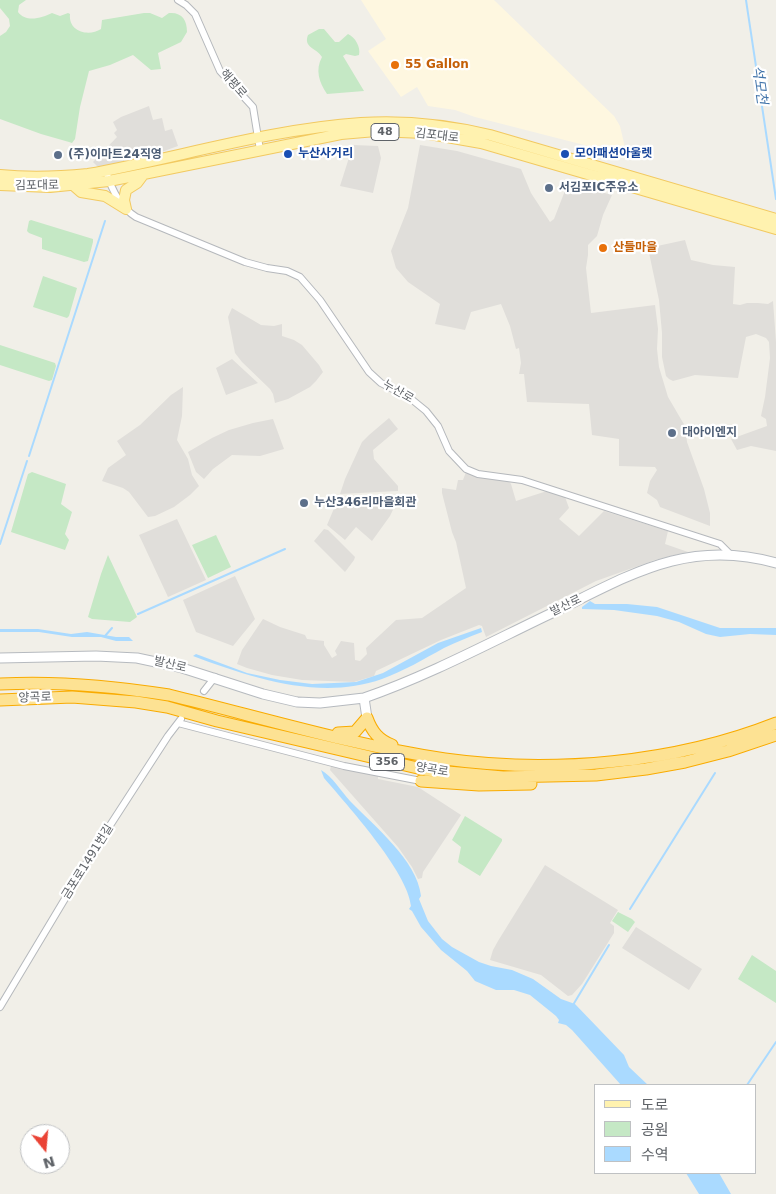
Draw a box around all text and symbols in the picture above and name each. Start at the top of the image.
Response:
place label: 55 Gallon [405,58,469,72]
marker: 55 Gallon [389,59,401,71]
water label: 석모천 [748,65,770,105]
street label: 해평로 [217,67,249,101]
road number: 48 [371,124,399,140]
street label: 김포대로 [414,126,460,146]
place label: 누산사거리 [298,147,353,161]
place label: 모아패션아울렛 [575,147,652,161]
place label: (주)이마트24직영 [68,148,162,162]
marker: 누산사거리 [282,148,294,160]
marker: 모아패션아울렛 [559,148,571,160]
marker: (주)이마트24직영 [52,149,64,161]
street label: 김포대로 [15,178,59,194]
place label: 서김포IC주유소 [559,181,639,195]
marker: 서김포IC주유소 [543,182,555,194]
place label: 산들마을 [613,241,657,255]
marker: 산들마을 [597,242,609,254]
street label: 누산로 [380,377,416,407]
place label: 대아이엔지 [682,426,737,440]
marker: 대아이엔지 [666,427,678,439]
place label: 누산346리마을회관 [314,496,416,510]
marker: 누산346리마을회관 [298,497,310,509]
street label: 발산로 [548,592,584,620]
street label: 발산로 [152,654,188,676]
street label: 양곡로 [18,690,52,706]
road number: 356 [370,754,404,770]
street label: 양곡로 [415,760,449,780]
street label: 금포로1491번길 [59,822,117,902]
legend [594,1084,756,1174]
text: 도로 [641,1096,669,1114]
text: 공원 [641,1121,669,1139]
north arrow [20,1124,70,1174]
text: 수역 [641,1146,669,1164]
text: N [41,1153,57,1172]

